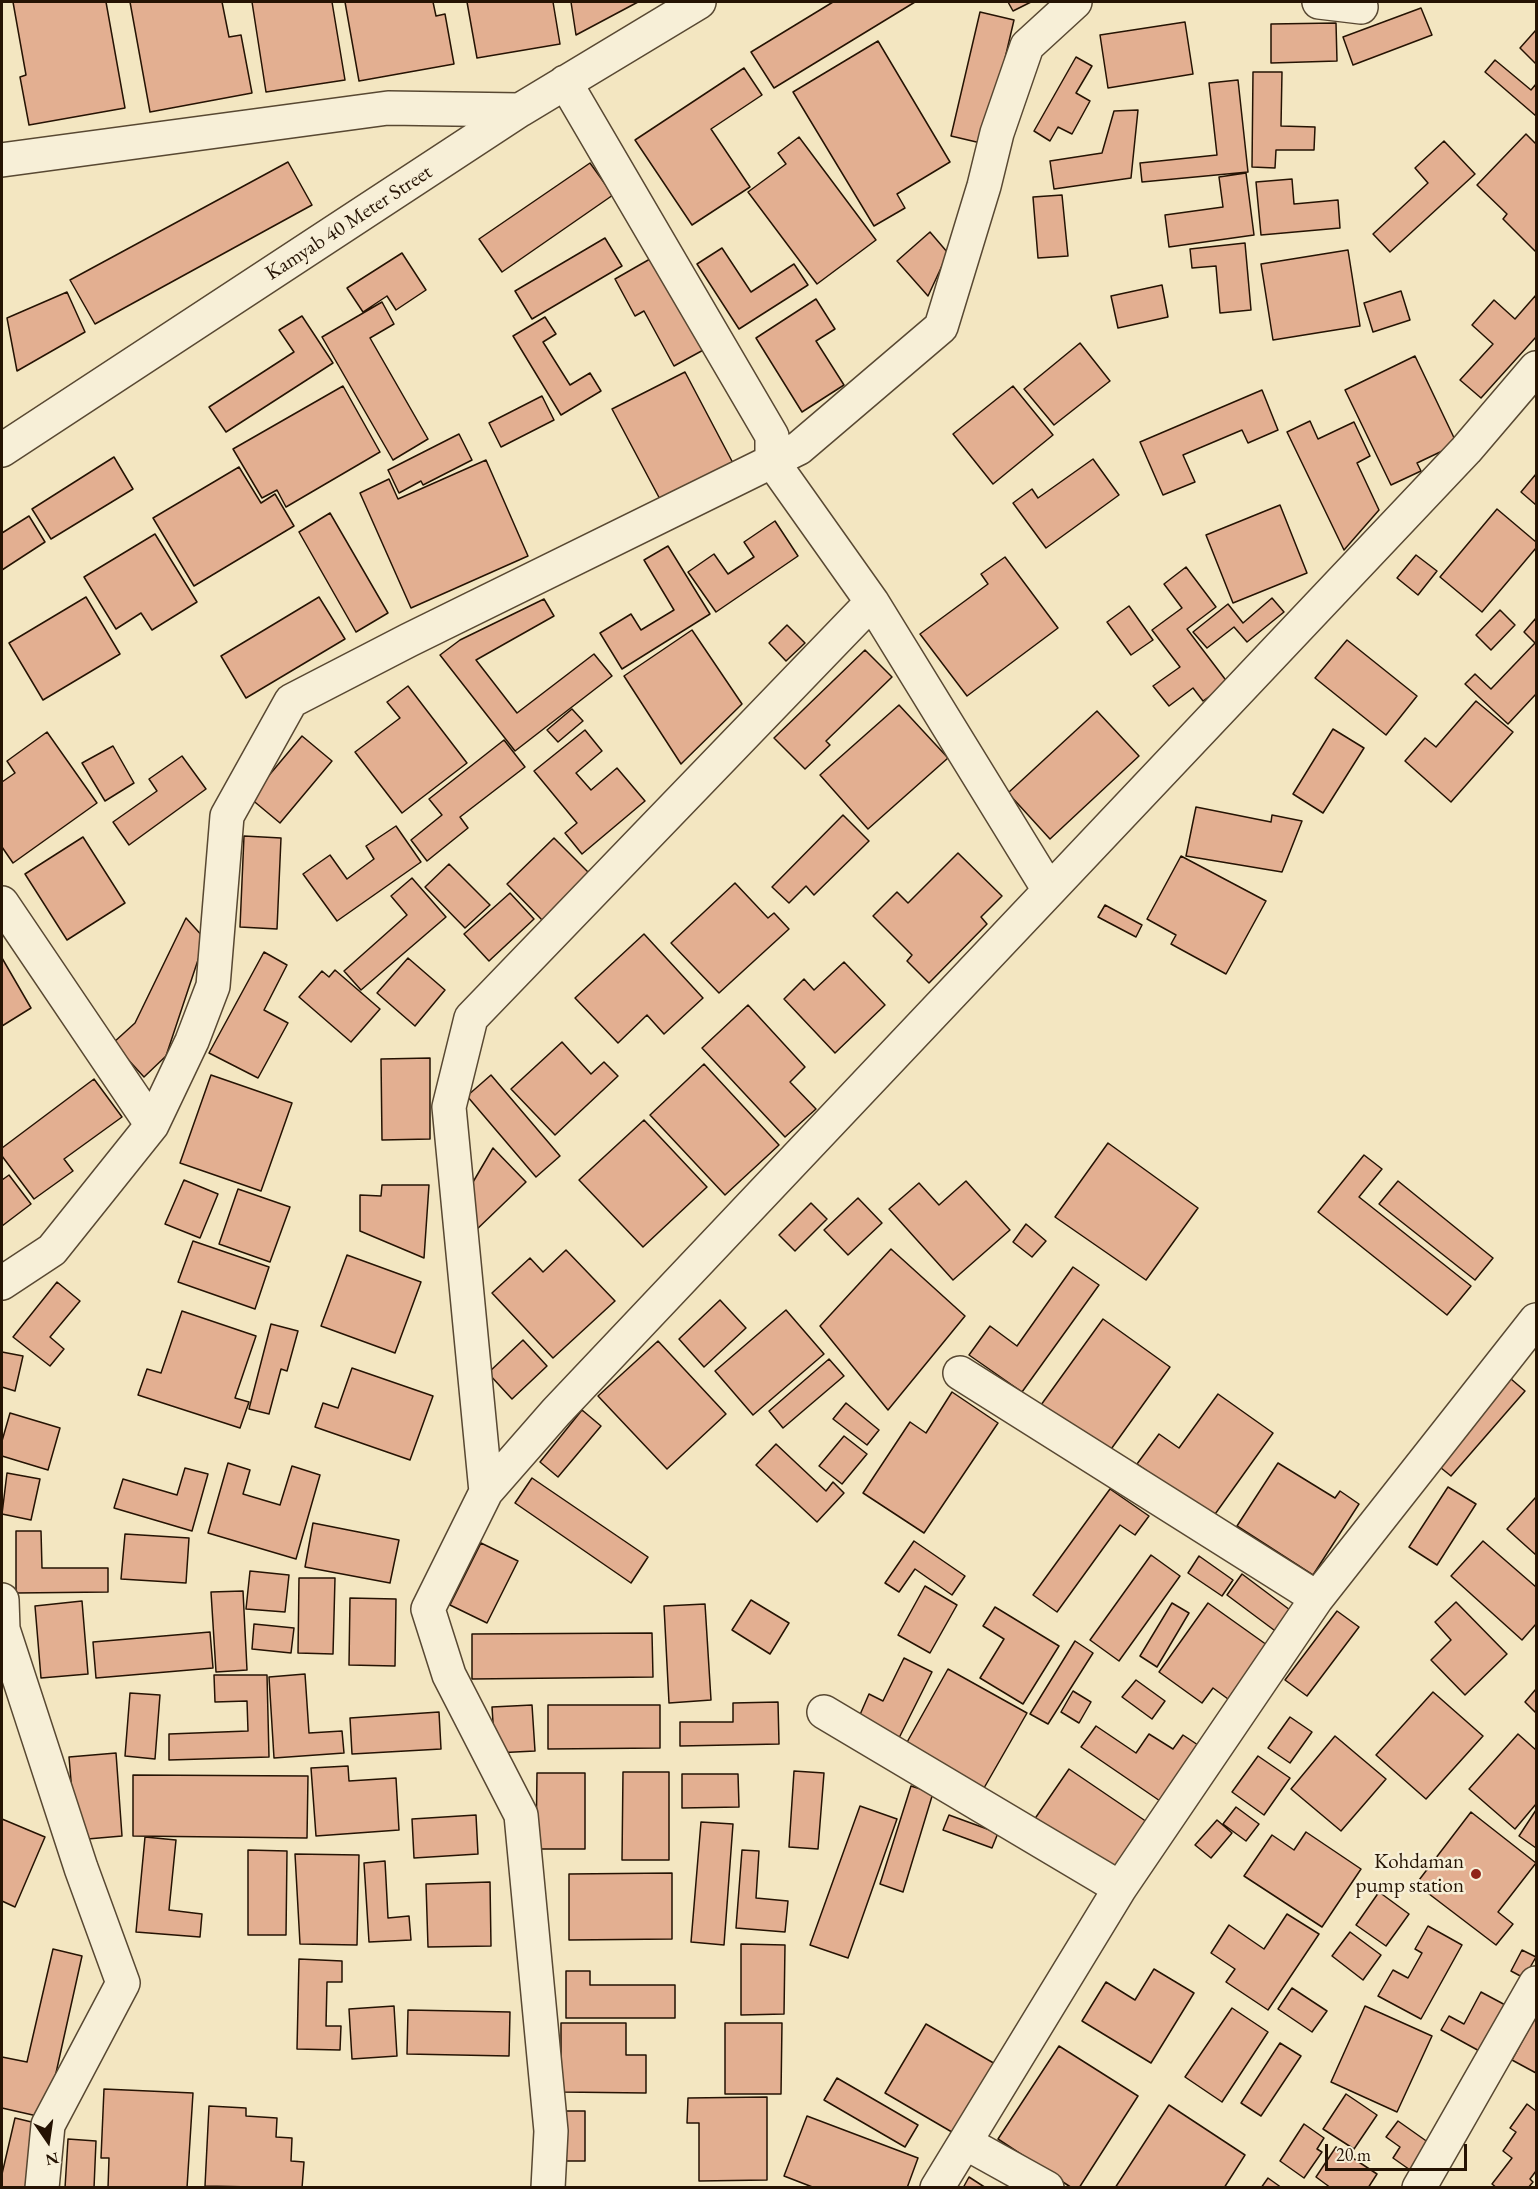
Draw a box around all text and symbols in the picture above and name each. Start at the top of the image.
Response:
street label: Kamyab 40 Meter Street [261,160,437,286]
place label: Kohdaman pump station [1356,1849,1464,1899]
marker: Kohdaman pump station [1469,1867,1483,1881]
north arrow [18,2111,78,2171]
scale bar [1328,2132,1470,2170]
text: 20 m [1336,2143,1371,2166]
text: N [43,2147,61,2171]

